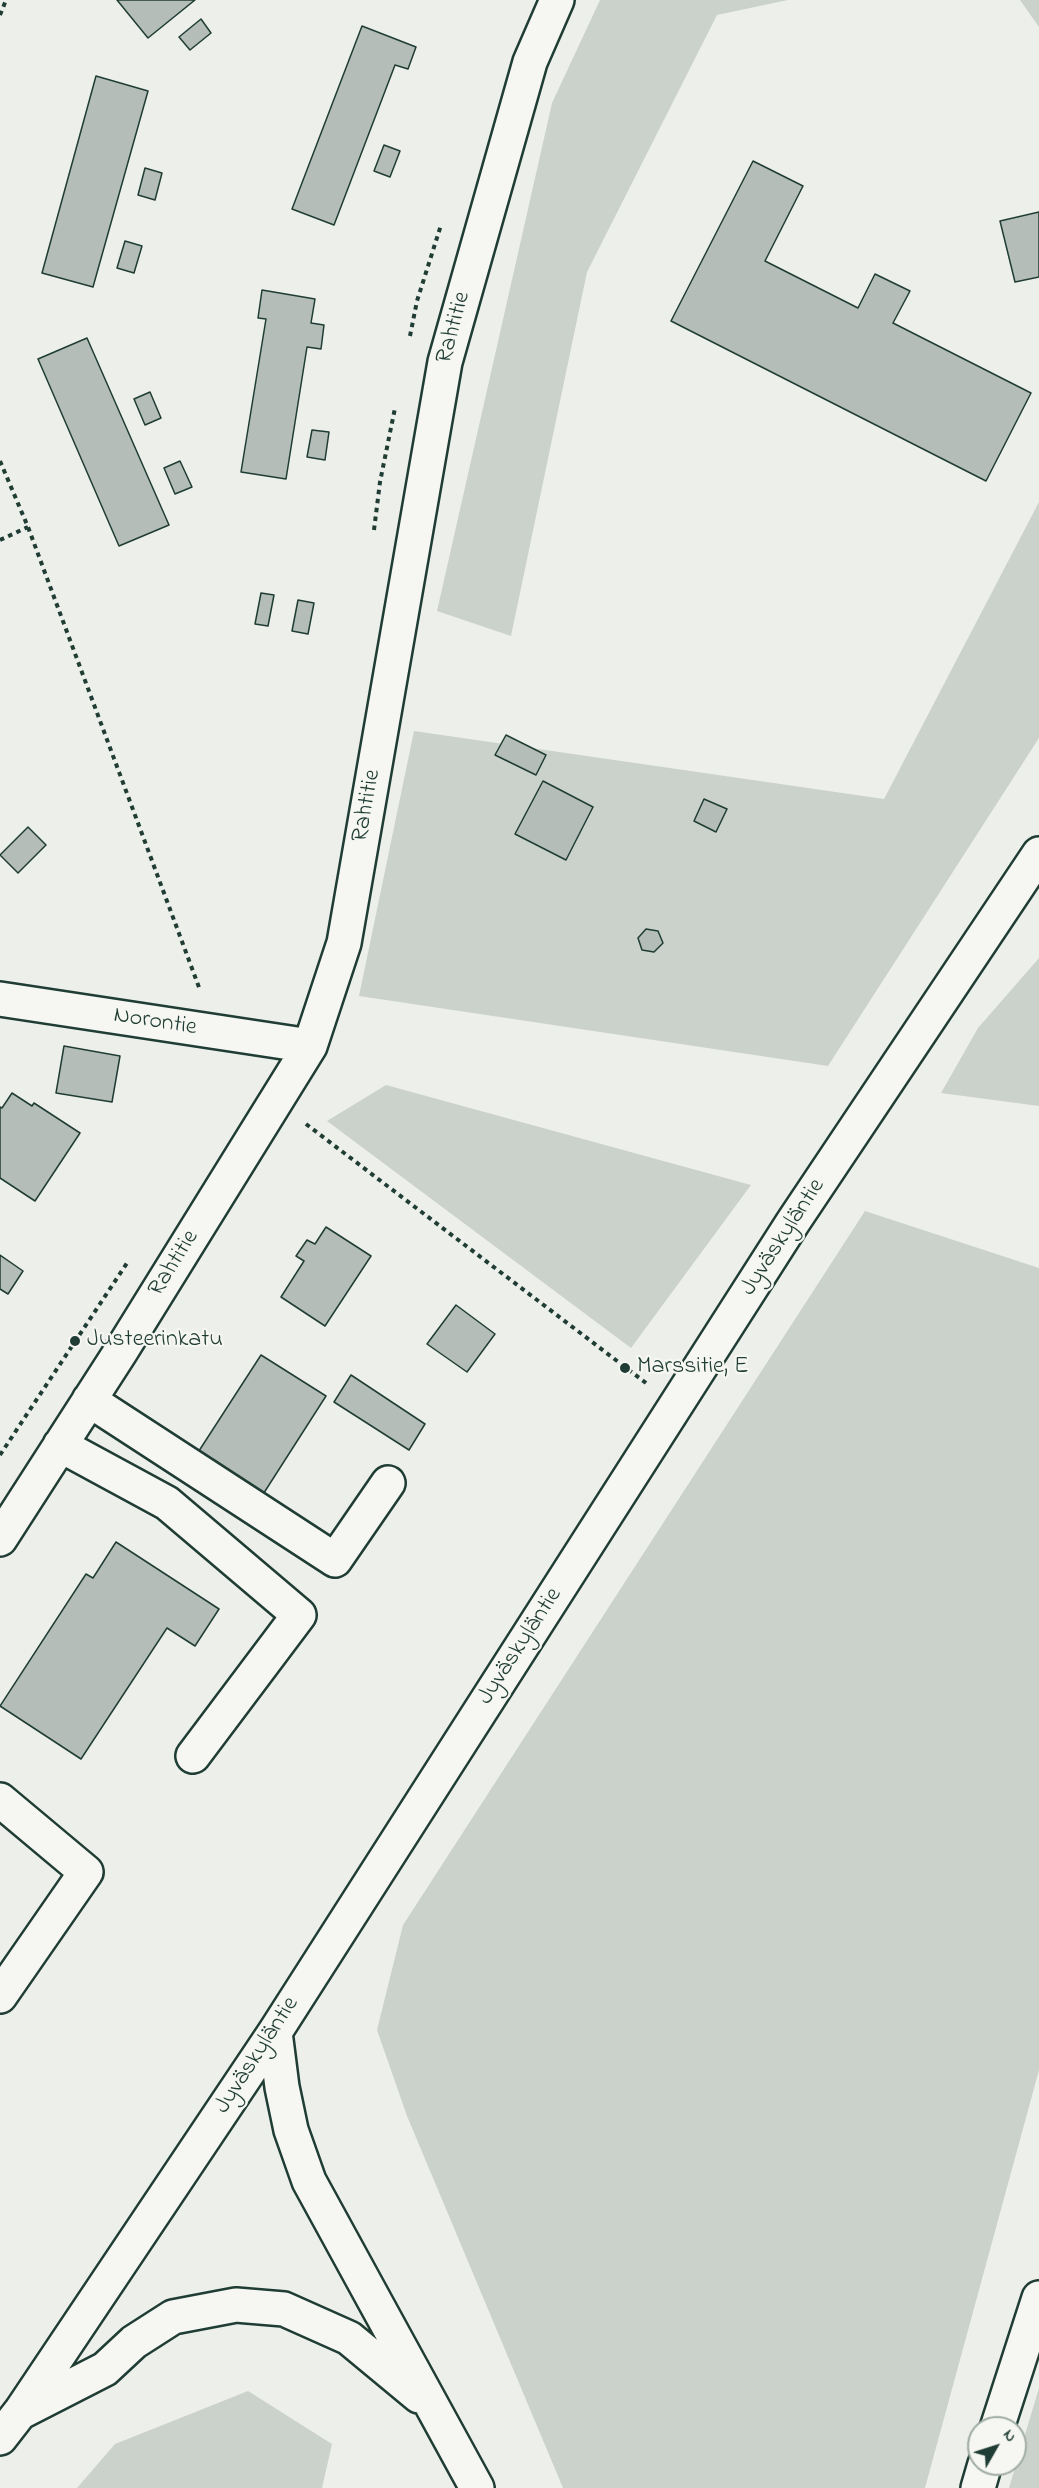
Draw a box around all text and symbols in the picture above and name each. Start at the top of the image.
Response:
street label: Rahtitie [432,289,478,367]
street label: Rahtitie [347,767,389,845]
street label: Norontie [111,1002,199,1044]
street label: Jyväskyläntie [736,1174,832,1302]
street label: Rahtitie [143,1225,207,1303]
place label: Justeerinkatu [87,1327,223,1355]
marker: Justeerinkatu [68,1334,82,1348]
place label: Marssitie, E [637,1354,749,1382]
marker: Marssitie, E [618,1361,632,1375]
street label: Jyväskyläntie [473,1583,569,1711]
street label: Jyväskyläntie [210,1992,306,2120]
north arrow [967,2416,1027,2476]
text: N [997,2424,1022,2448]

